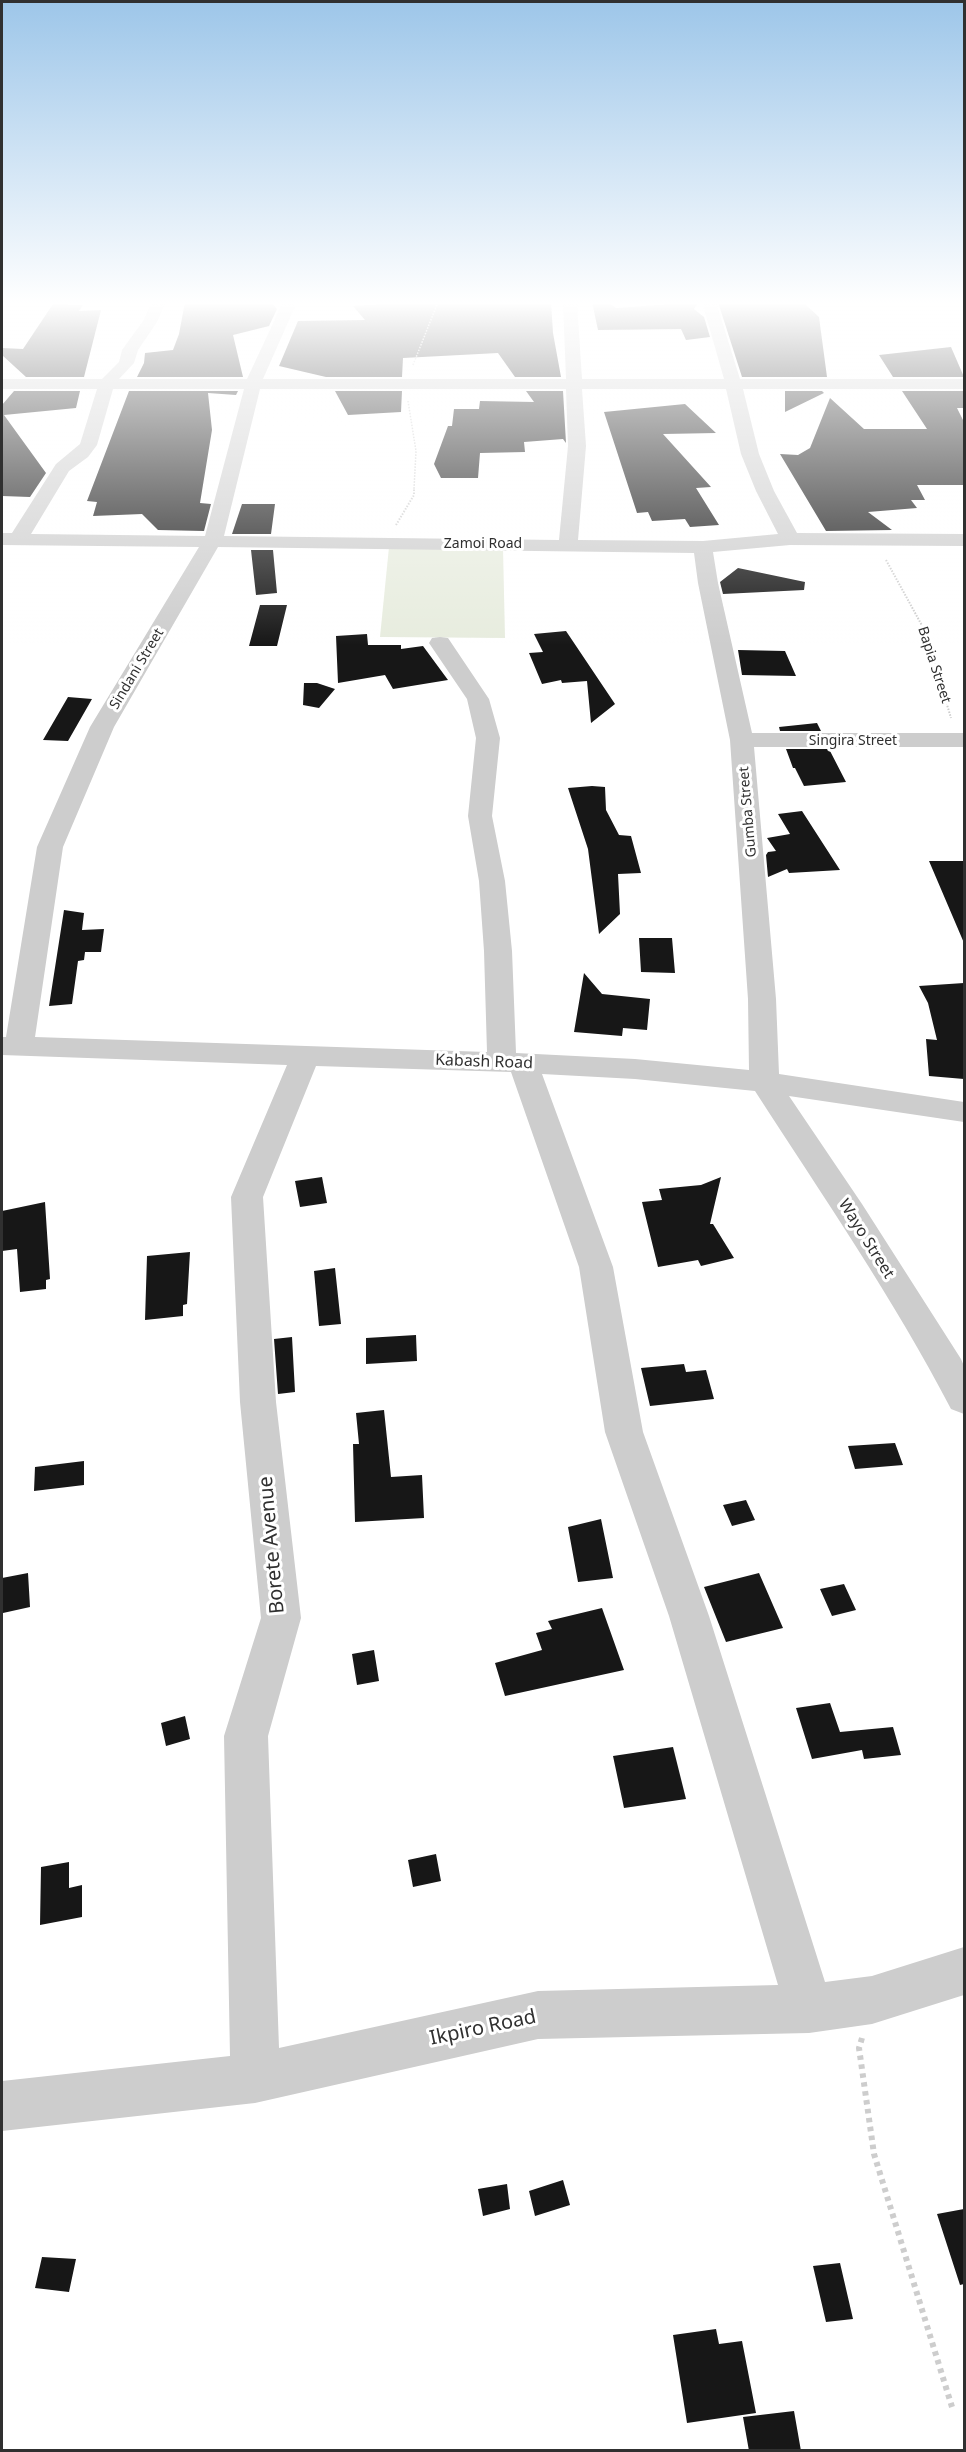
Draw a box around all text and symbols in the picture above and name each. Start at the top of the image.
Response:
street label: Zamoi Road [444,536,522,552]
street label: Bapia Street [914,624,954,706]
street label: Sindani Street [106,625,168,713]
street label: Singira Street [809,733,897,749]
street label: Gumba Street [736,766,760,858]
street label: Kabash Road [435,1051,533,1073]
street label: Wayo Street [834,1196,898,1282]
street label: Borete Avenue [254,1475,290,1615]
street label: Ikpiro Road [428,2005,538,2051]

